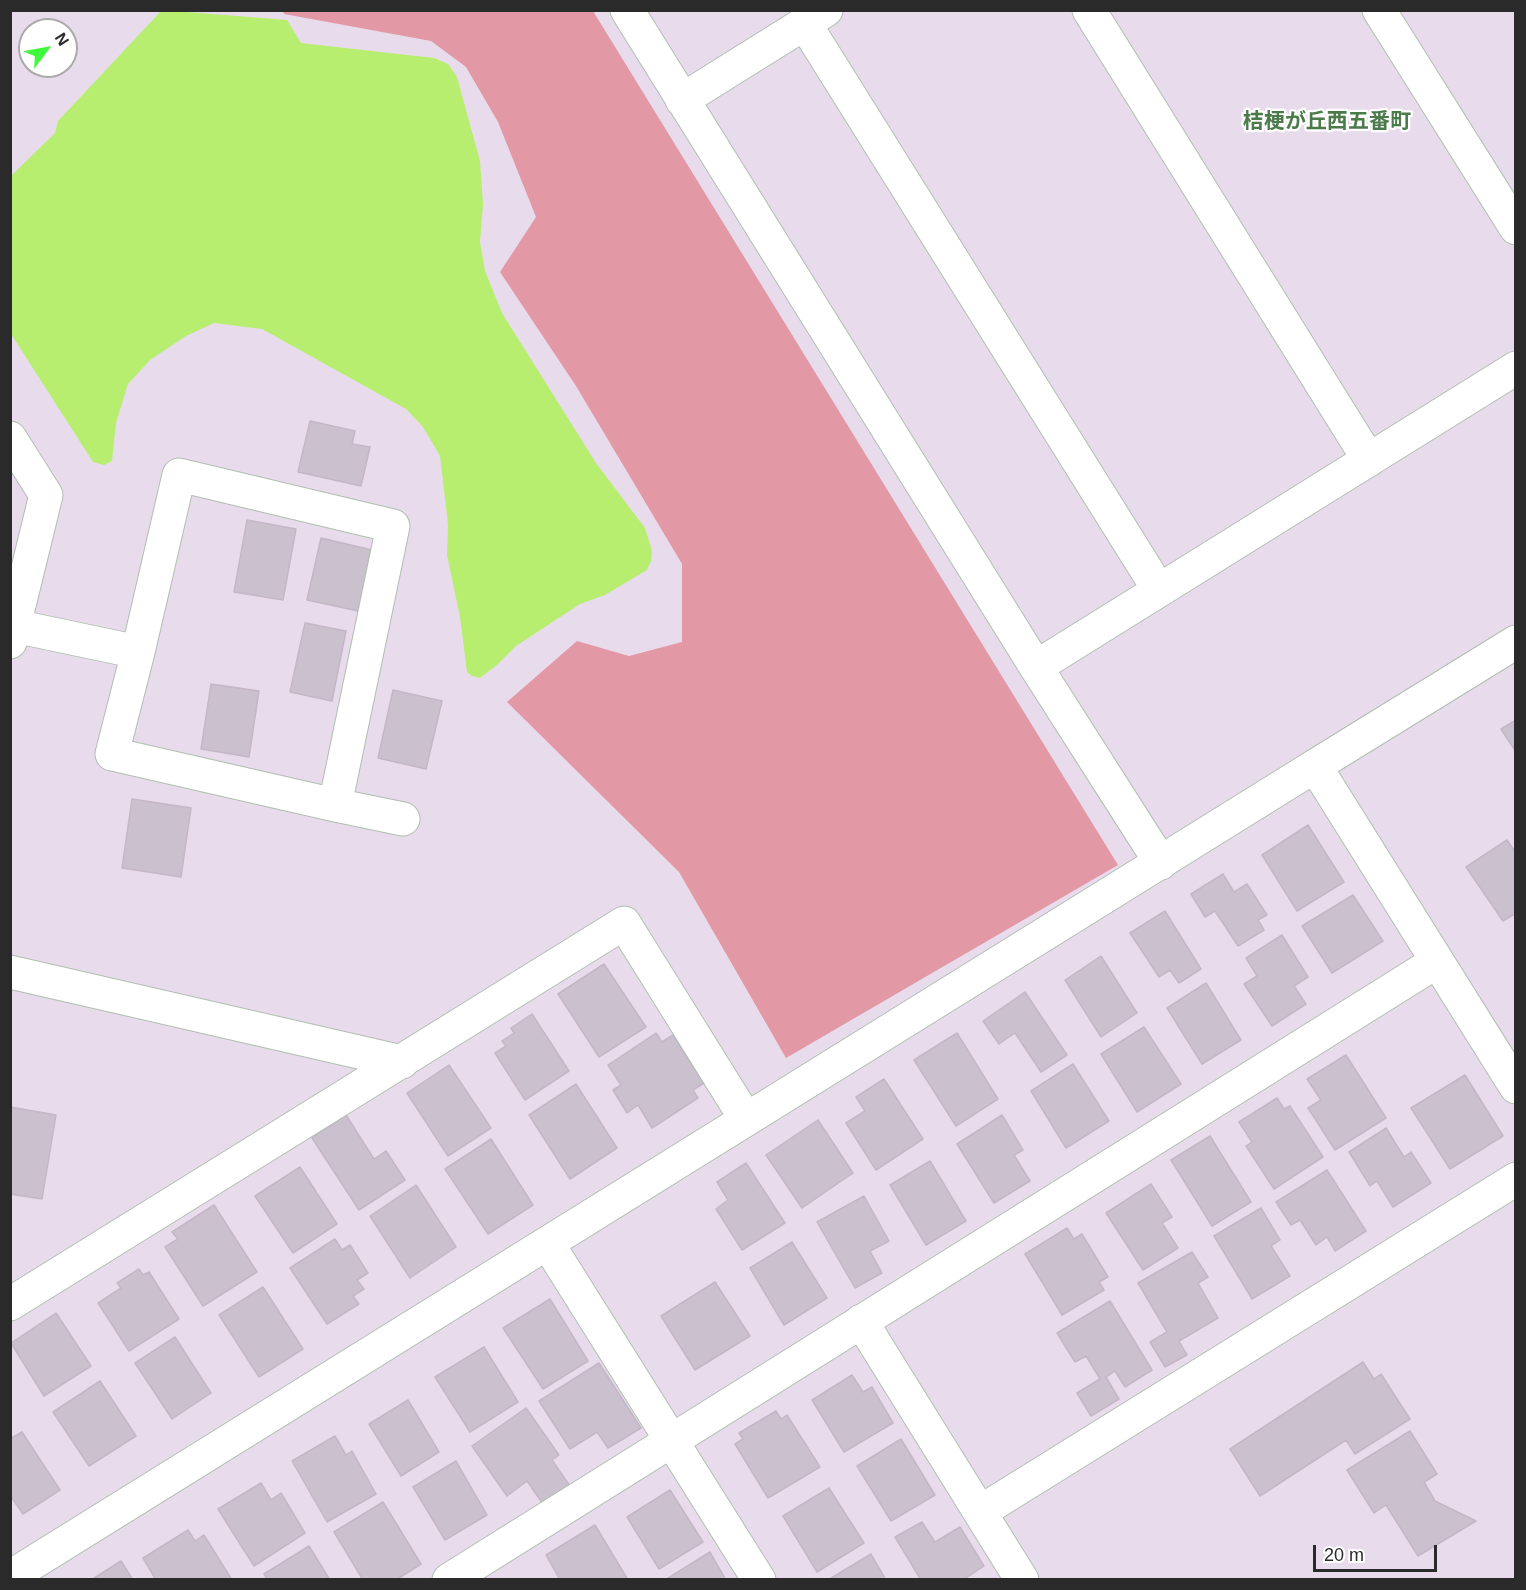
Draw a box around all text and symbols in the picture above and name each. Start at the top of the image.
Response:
north arrow [18,18,78,78]
text: N [52,30,72,49]
district label: 桔梗が丘西五番町 [1243,109,1411,135]
scale bar [1316,1533,1440,1571]
text: 20 m [1324,1545,1364,1565]

